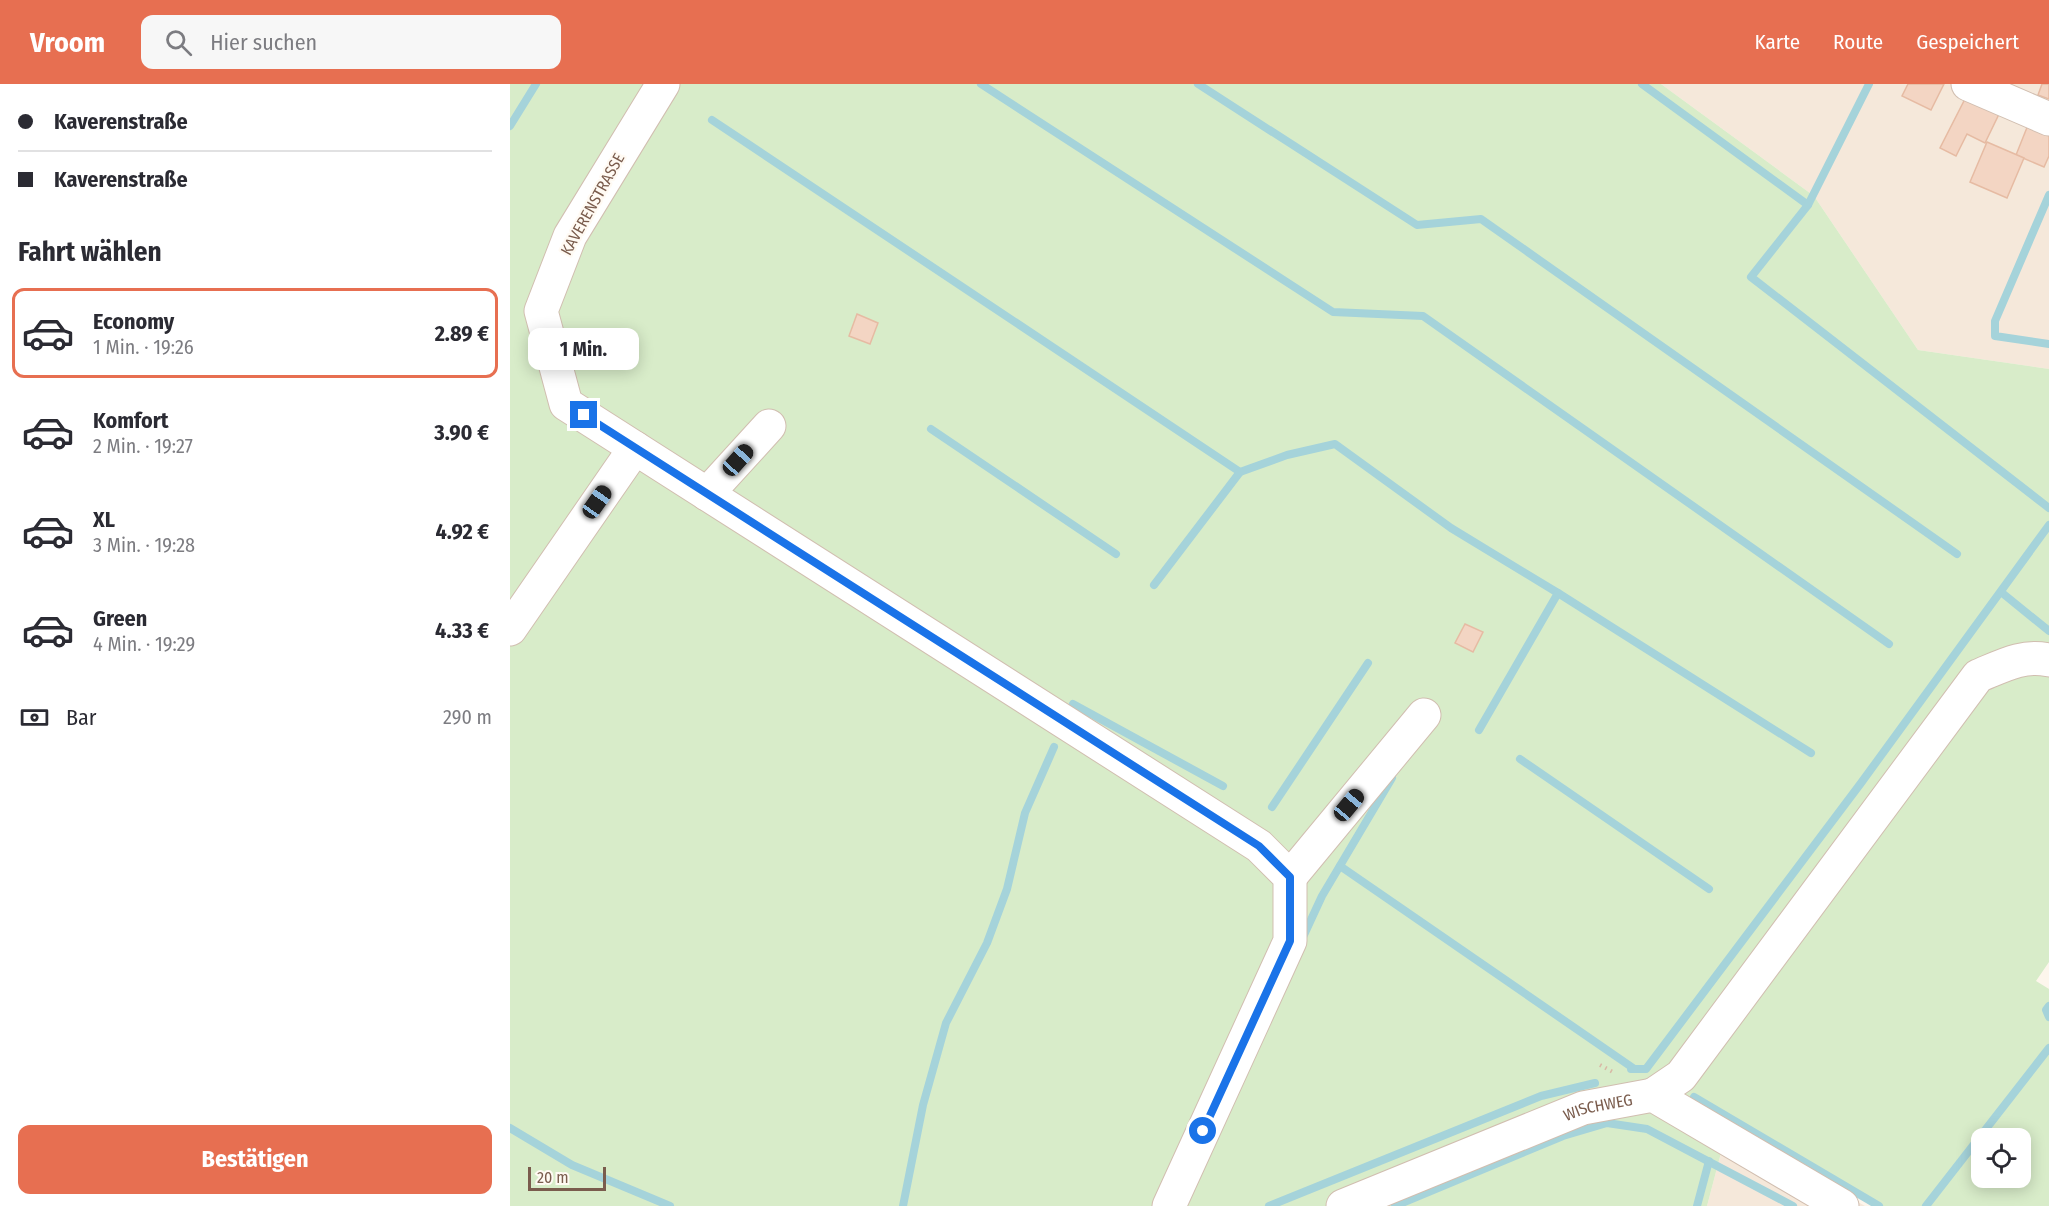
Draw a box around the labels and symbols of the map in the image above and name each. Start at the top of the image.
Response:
street label: KAVERENSTRASSE [557,150,628,259]
callout: 1 Min. [529,328,640,370]
route end [570,401,597,428]
car [719,441,757,479]
car [579,482,615,522]
car [1331,785,1367,825]
street label: WISCHWEG [1561,1090,1634,1125]
route start [1189,1117,1216,1144]
scale bar [528,1164,606,1192]

